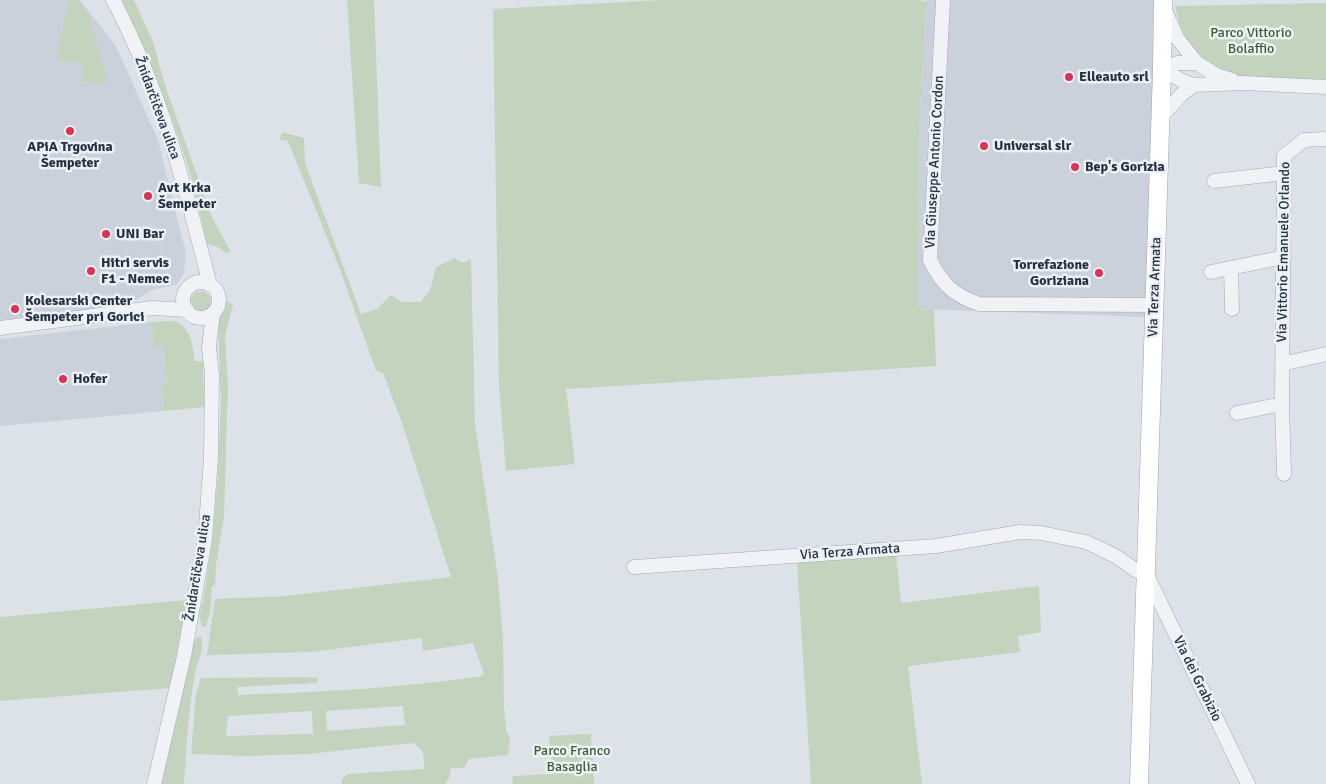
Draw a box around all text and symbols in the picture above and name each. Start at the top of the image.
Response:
park label: Parco Vittorio Bolaffio [1210,25,1292,58]
street label: Žnidarčičeva ulica [131,54,183,162]
place label: Elleauto srl [1079,69,1149,85]
marker: Elleauto srl [1063,71,1075,83]
street label: Via Giuseppe Antonio Cordon [922,75,948,249]
marker: APiA Trgovina Šempeter [64,125,76,137]
place label: Universal slr [994,138,1071,154]
place label: APiA Trgovina Šempeter [27,139,113,172]
marker: Universal slr [978,140,990,152]
place label: Bep's Gorizia [1085,159,1165,175]
marker: Bep's Gorizia [1069,161,1081,173]
street label: Via Vittorio Emanuele Orlando [1274,162,1294,342]
place label: Avt Krka Šempeter [158,180,216,212]
marker: Avt Krka Šempeter [142,190,154,202]
place label: UNI Bar [116,226,164,242]
marker: UNI Bar [100,228,112,240]
street label: Via Terza Armata [1145,237,1165,337]
place label: Hitri servis F1 - Nemec [101,255,169,288]
place label: Torrefazione Goriziana [1013,257,1089,290]
marker: Hitri servis F1 - Nemec [85,265,97,277]
marker: Torrefazione Goriziana [1093,267,1105,279]
place label: Kolesarski Center Šempeter pri Gorici [25,293,144,326]
marker: Kolesarski Center Šempeter pri Gorici [9,303,21,315]
place label: Hofer [73,371,107,387]
marker: Hofer [57,373,69,385]
street label: Žnidarčičeva ulica [181,513,215,623]
street label: Via Terza Armata [799,540,901,564]
street label: Via dei Grabizio [1169,634,1225,724]
park label: Parco Franco Basaglia [533,743,611,776]

